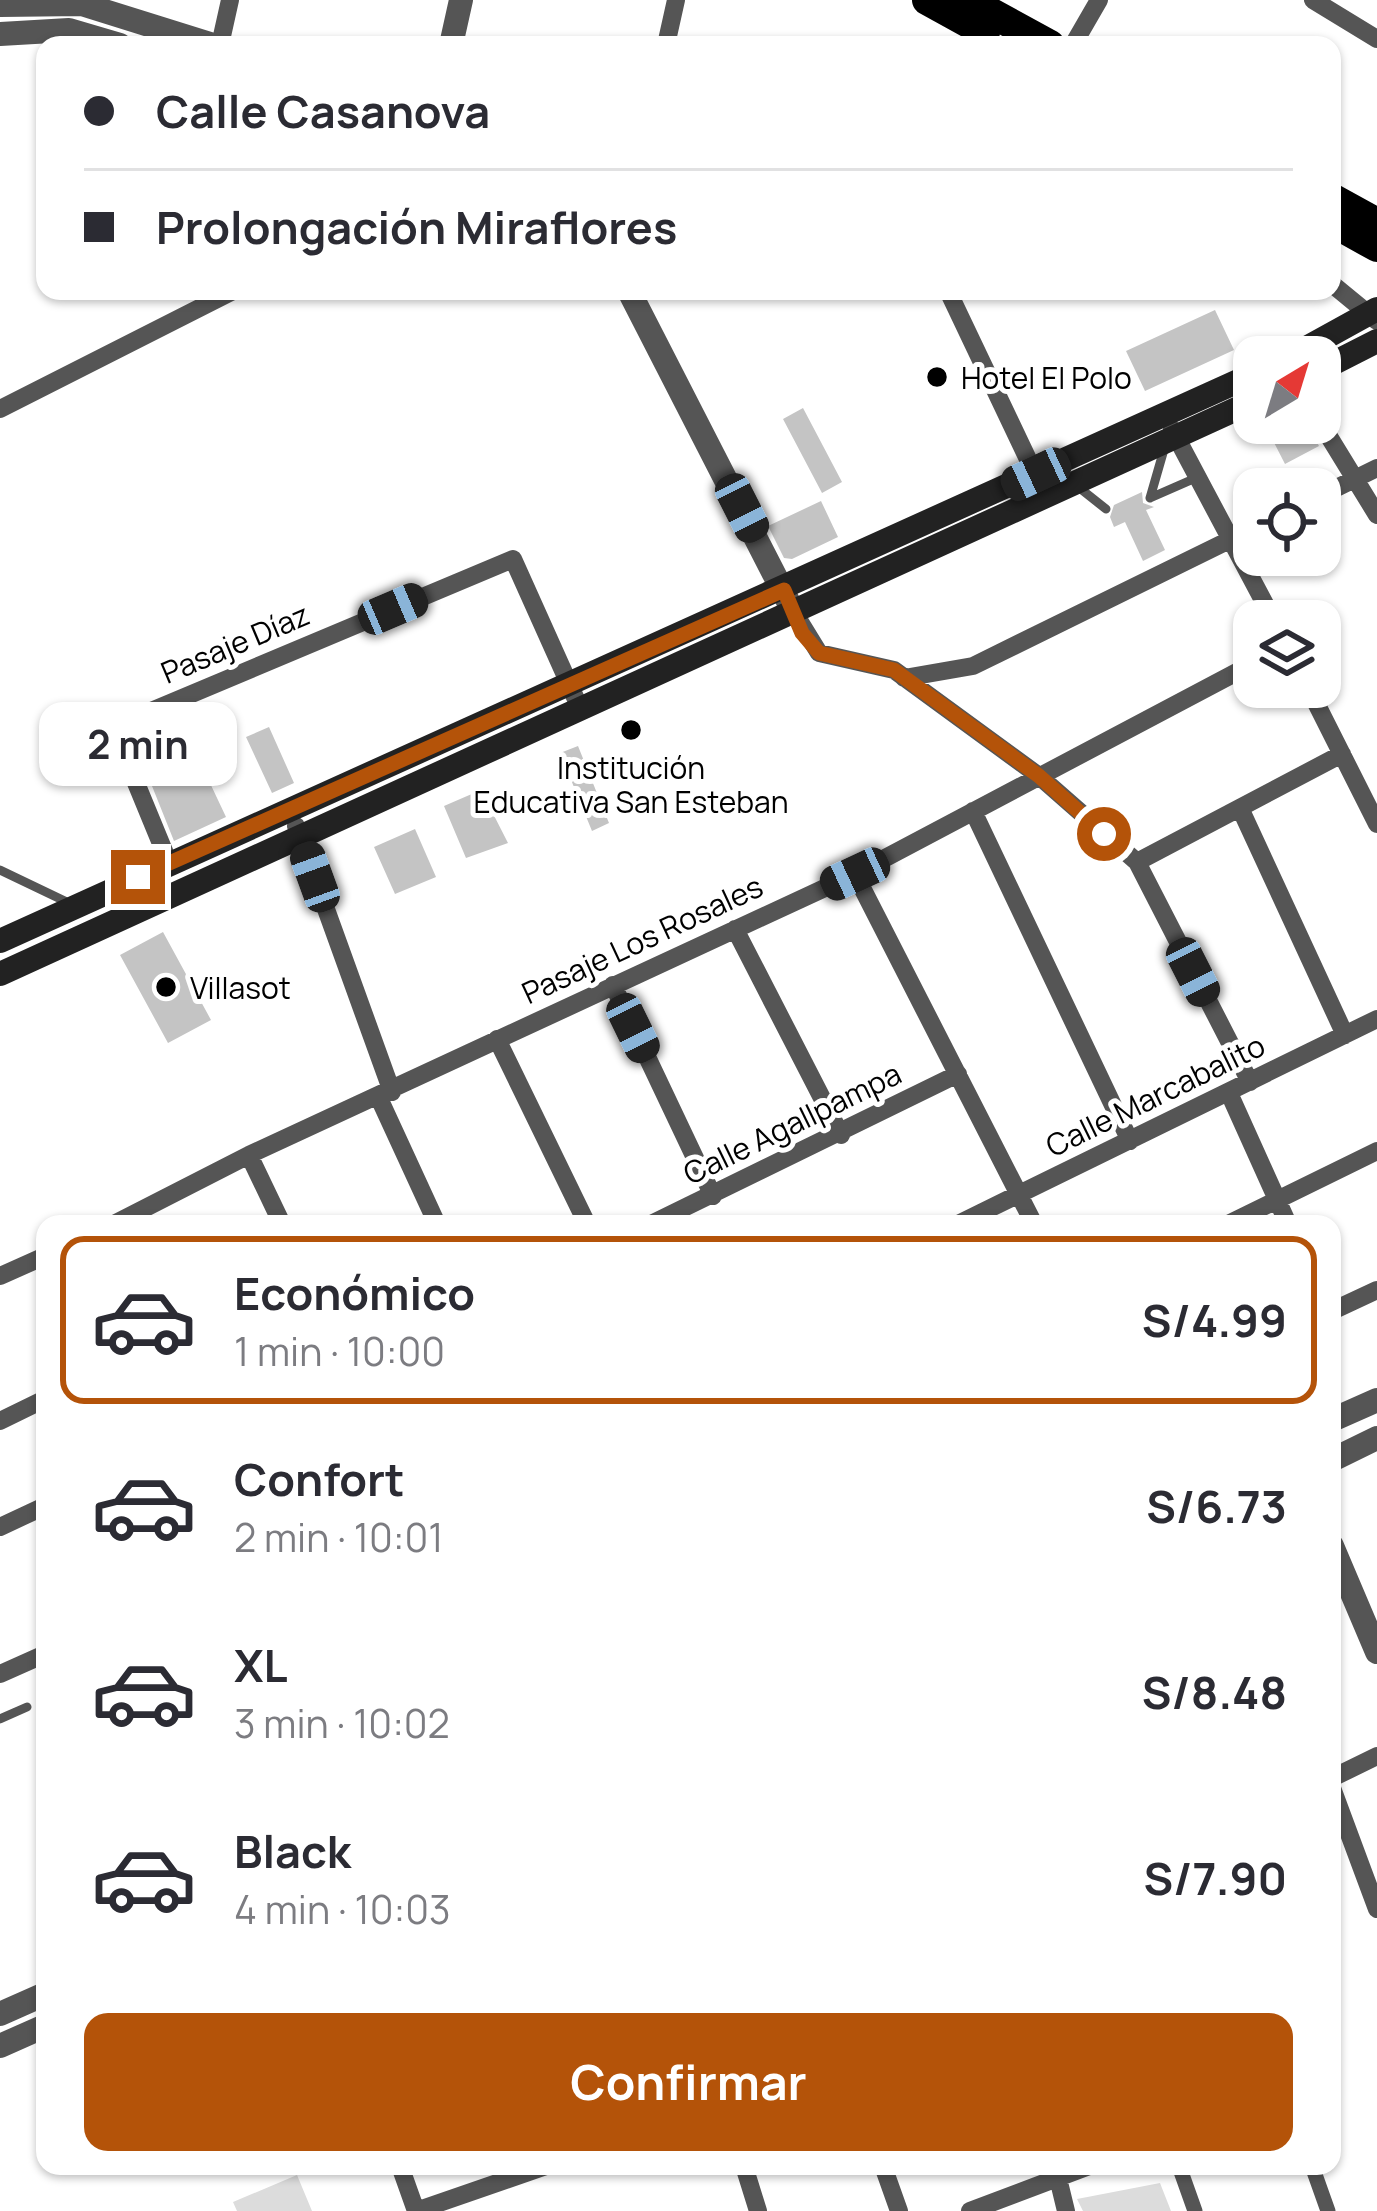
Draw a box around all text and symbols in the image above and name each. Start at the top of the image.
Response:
text: Calle Casanova [156,80,490,142]
text: Prolongación Miraflores [156,196,677,258]
north arrow [1233,336,1341,444]
map controls [1233,336,1341,708]
place label: Hotel El Polo [961,357,1132,398]
marker: Hotel El Polo [924,364,950,390]
car [996,442,1076,506]
car [710,468,774,548]
button: locate [1233,468,1341,576]
car [353,578,433,640]
street label: Pasaje Díaz [155,593,315,693]
button: layers [1233,600,1341,708]
callout: 2 min [39,703,237,787]
text: 2 min [87,717,189,771]
marker: Institución Educativa San Esteban [618,717,644,743]
place label: Institución Educativa San Esteban [474,747,788,822]
route start [1077,807,1131,861]
car [286,837,344,917]
car [815,842,895,906]
route end [111,850,165,904]
street label: Pasaje Los Rosales [515,865,769,1013]
car [1161,932,1225,1012]
place label: Villasot [190,967,291,1008]
marker: Villasot [153,974,179,1000]
car [601,988,665,1068]
street label: Calle Marcabalito [1039,1024,1271,1166]
street label: Calle Agallpampa [676,1053,908,1193]
text: Económico [234,1262,475,1324]
icon: car [90,1266,198,1374]
text: S/4.99 [1142,1289,1287,1351]
text: 1 min · 10:00 [234,1324,445,1378]
text: Confort [234,1448,405,1510]
icon: car [90,1452,198,1560]
text: S/6.73 [1146,1475,1287,1537]
text: 2 min · 10:01 [234,1510,443,1564]
text: XL [234,1634,288,1696]
icon: car [90,1638,198,1746]
text: S/8.48 [1142,1661,1287,1723]
text: 3 min · 10:02 [234,1696,450,1750]
text: Black [234,1820,351,1882]
icon: car [90,1824,198,1932]
text: S/7.90 [1143,1847,1287,1909]
text: 4 min · 10:03 [234,1882,451,1936]
button: Confirmar [84,2013,1293,2151]

